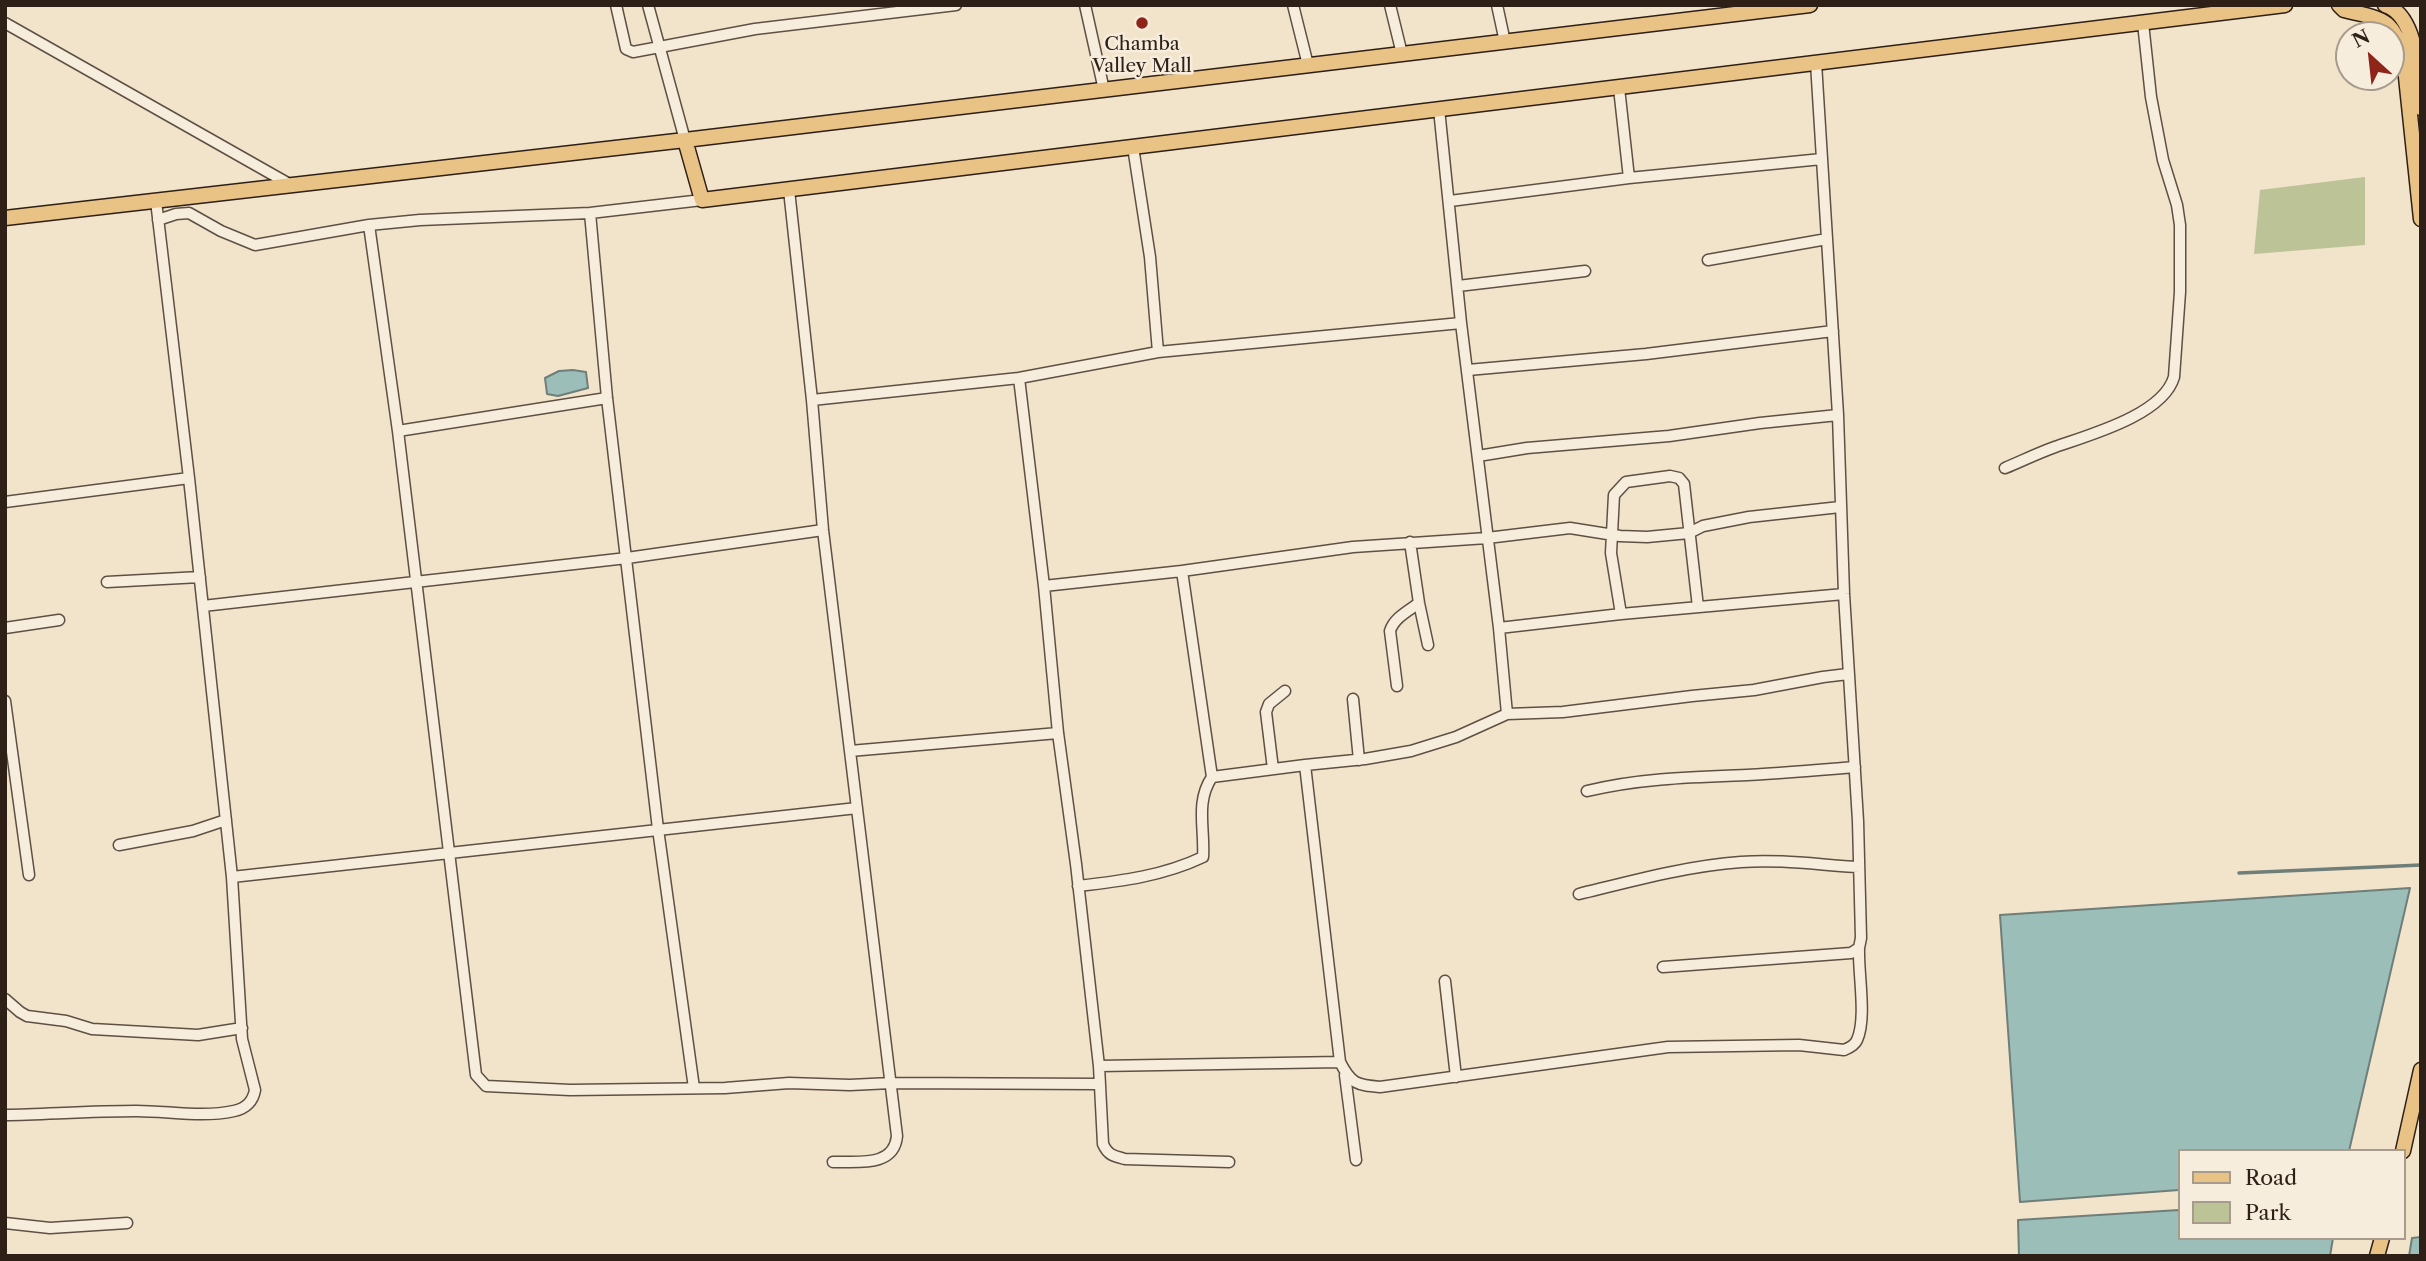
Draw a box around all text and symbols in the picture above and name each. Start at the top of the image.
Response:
marker: Chamba Valley Mall [1134,15,1150,31]
north arrow [2335,21,2405,91]
text: N [2349,25,2374,53]
place label: Chamba Valley Mall [1092,34,1192,78]
legend [2178,1149,2405,1240]
text: Road [2245,1165,2297,1190]
text: Park [2245,1200,2291,1225]

